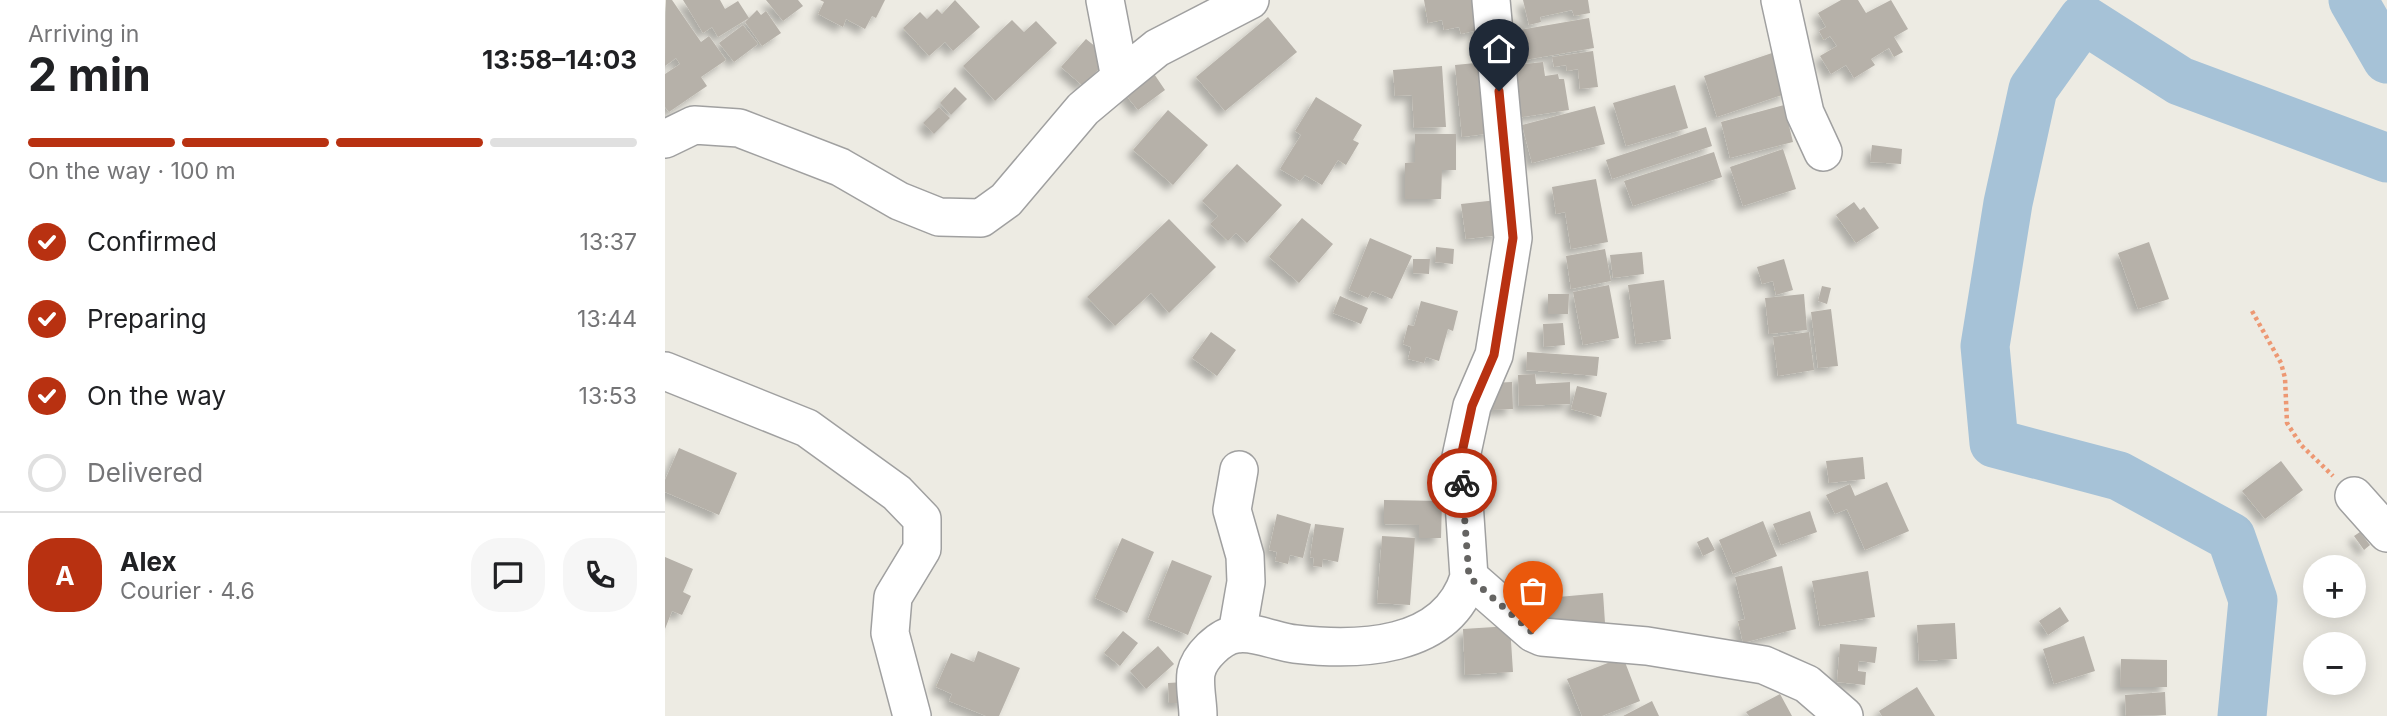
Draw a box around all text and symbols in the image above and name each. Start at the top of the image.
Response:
pin [1469,19,1529,91]
text: Arriving in [28,20,139,48]
icon: home [1480,30,1518,68]
text: 13:58–14:03 [482,44,637,75]
text: 2 min [28,46,151,102]
text: On the way · 100 m [28,157,236,185]
icon: check [28,223,66,261]
text: Confirmed [87,226,217,257]
text: 13:37 [580,228,637,256]
icon: check [28,300,66,338]
text: Preparing [87,303,207,334]
text: 13:44 [577,305,637,333]
icon: check [28,377,66,415]
text: On the way [87,380,226,411]
text: 13:53 [579,382,637,410]
courier [1427,448,1497,518]
text: Delivered [87,457,203,488]
icon: bike [1443,464,1481,502]
button: chat [471,538,545,612]
button: phone [563,538,637,612]
text: Alex [120,546,177,577]
map controls [2303,555,2366,695]
button: + [2303,555,2366,618]
text: A [55,560,75,591]
pin [1503,561,1563,633]
icon: bag [1514,572,1552,610]
text: Courier · 4.6 [120,577,255,605]
button: − [2303,632,2366,695]

